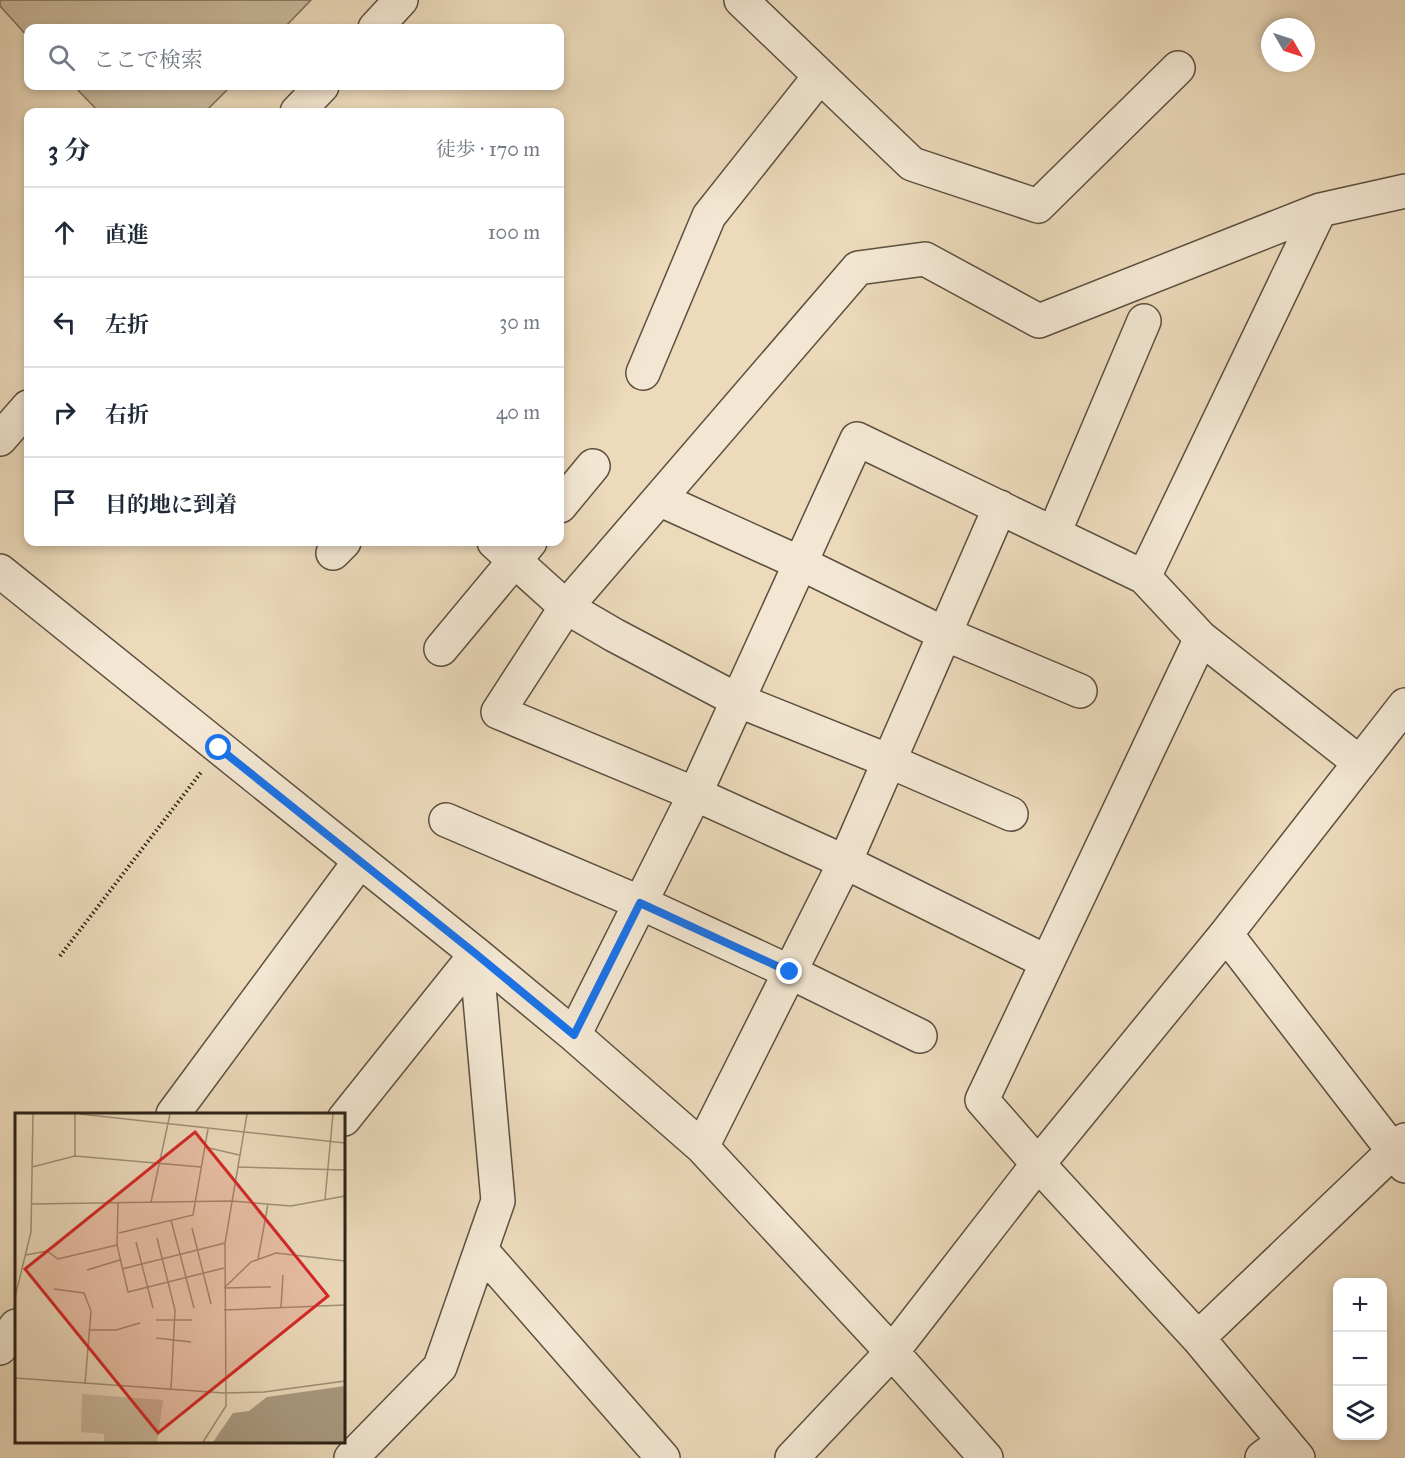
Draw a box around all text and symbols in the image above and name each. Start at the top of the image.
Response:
north arrow [1261,18,1315,72]
search box [24,24,564,90]
icon: search [45,41,78,74]
text: ここで検索 [93,46,203,73]
text: 3 分 [48,134,90,166]
text: 徒歩 · 170 m [436,137,540,161]
icon: ahead [48,216,81,249]
text: 100 m [488,220,540,244]
text: 直進 [105,221,149,248]
icon: left [48,306,81,339]
text: 30 m [499,310,540,334]
text: 左折 [105,311,149,338]
icon: right [48,396,81,429]
text: 40 m [496,400,540,424]
text: 右折 [105,401,149,428]
icon: arrive [48,486,81,519]
text: 目的地に到着 [105,491,237,518]
route start [205,734,231,760]
route end [776,958,802,984]
inset map [15,1113,345,1443]
map controls [1333,1278,1387,1440]
button: + [1333,1278,1387,1332]
button: − [1333,1332,1387,1386]
button: layers [1333,1386,1387,1440]

